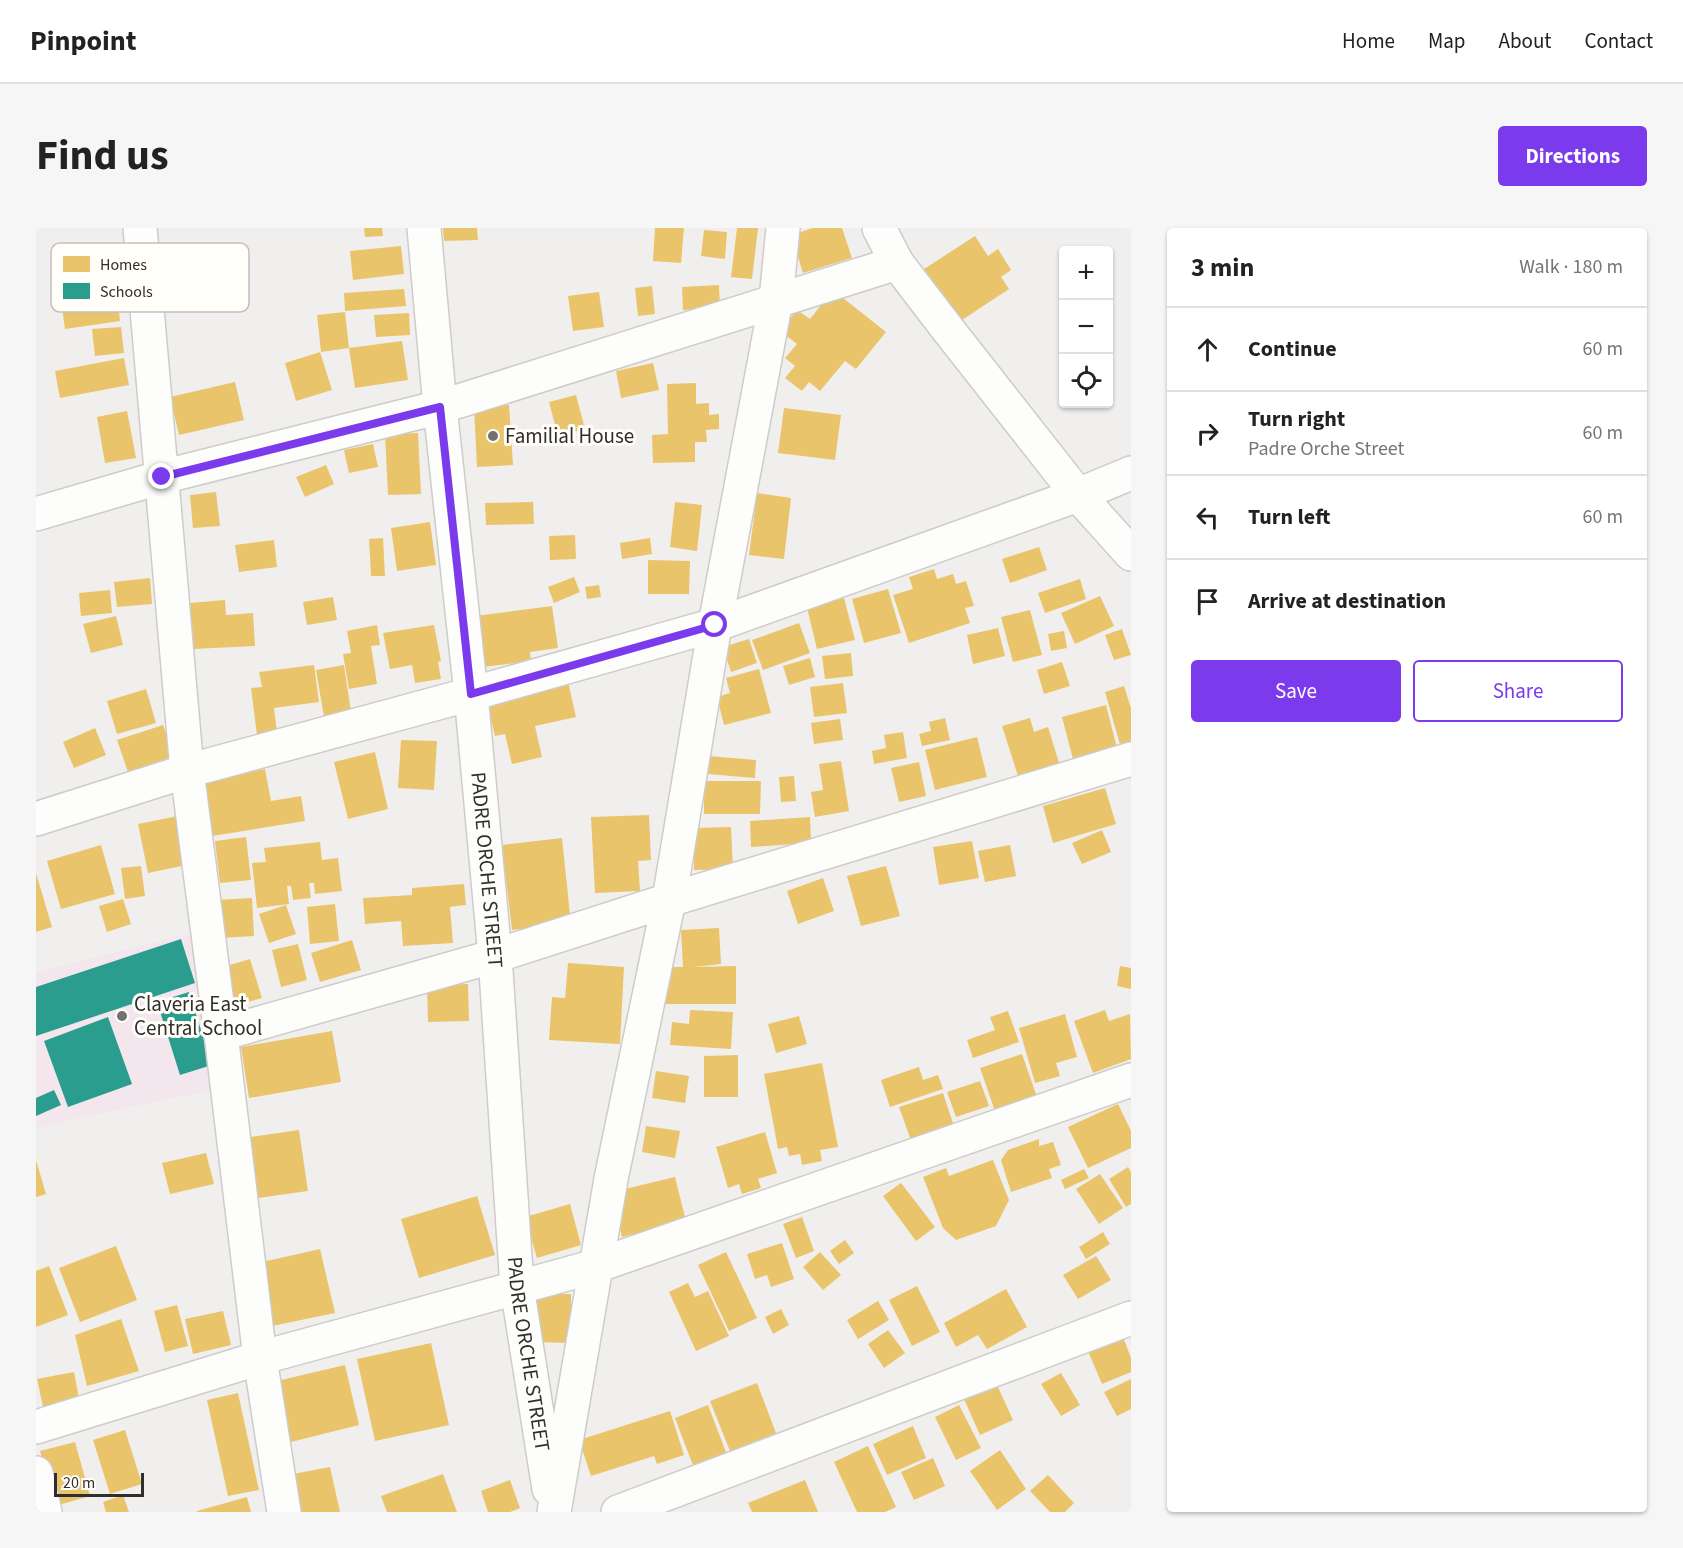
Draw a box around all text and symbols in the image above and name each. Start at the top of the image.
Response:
text: Pinpoint [30,21,137,61]
text: Home [1342,26,1395,56]
text: Map [1428,26,1466,56]
text: About [1499,26,1551,56]
text: Contact [1584,26,1653,56]
text: Find us [36,126,169,186]
button: Directions [1498,126,1647,186]
legend [51,243,249,312]
map controls [1059,246,1113,408]
button: + [1059,246,1113,300]
text: 3 min [1191,249,1254,286]
text: Walk · 180 m [1519,253,1623,281]
text: Homes [100,254,147,276]
text: Schools [100,281,153,303]
button: − [1059,300,1113,354]
icon: ahead [1191,333,1224,366]
text: Continue [1248,333,1337,365]
text: 60 m [1583,335,1623,363]
button: locate [1059,354,1113,408]
text: Turn right [1248,403,1345,435]
icon: right [1191,417,1224,450]
text: 60 m [1583,419,1623,447]
place label: Familial House [505,421,634,451]
marker: Familial House [486,429,500,443]
text: Padre Orche Street [1248,435,1404,463]
route end [148,463,174,489]
icon: left [1191,501,1224,534]
text: Turn left [1248,501,1330,533]
text: 60 m [1583,503,1623,531]
icon: arrive [1191,585,1224,618]
text: Arrive at destination [1248,585,1446,617]
route start [701,611,727,637]
button: Save [1191,660,1401,722]
button: Share [1413,660,1623,722]
street label: PADRE ORCHE STREET [463,771,511,969]
place label: Claveria East Central School [134,989,262,1043]
marker: Claveria East Central School [115,1009,129,1023]
street label: PADRE ORCHE STREET [500,1255,558,1453]
scale bar [54,1470,144,1498]
text: 20 m [63,1472,95,1494]

